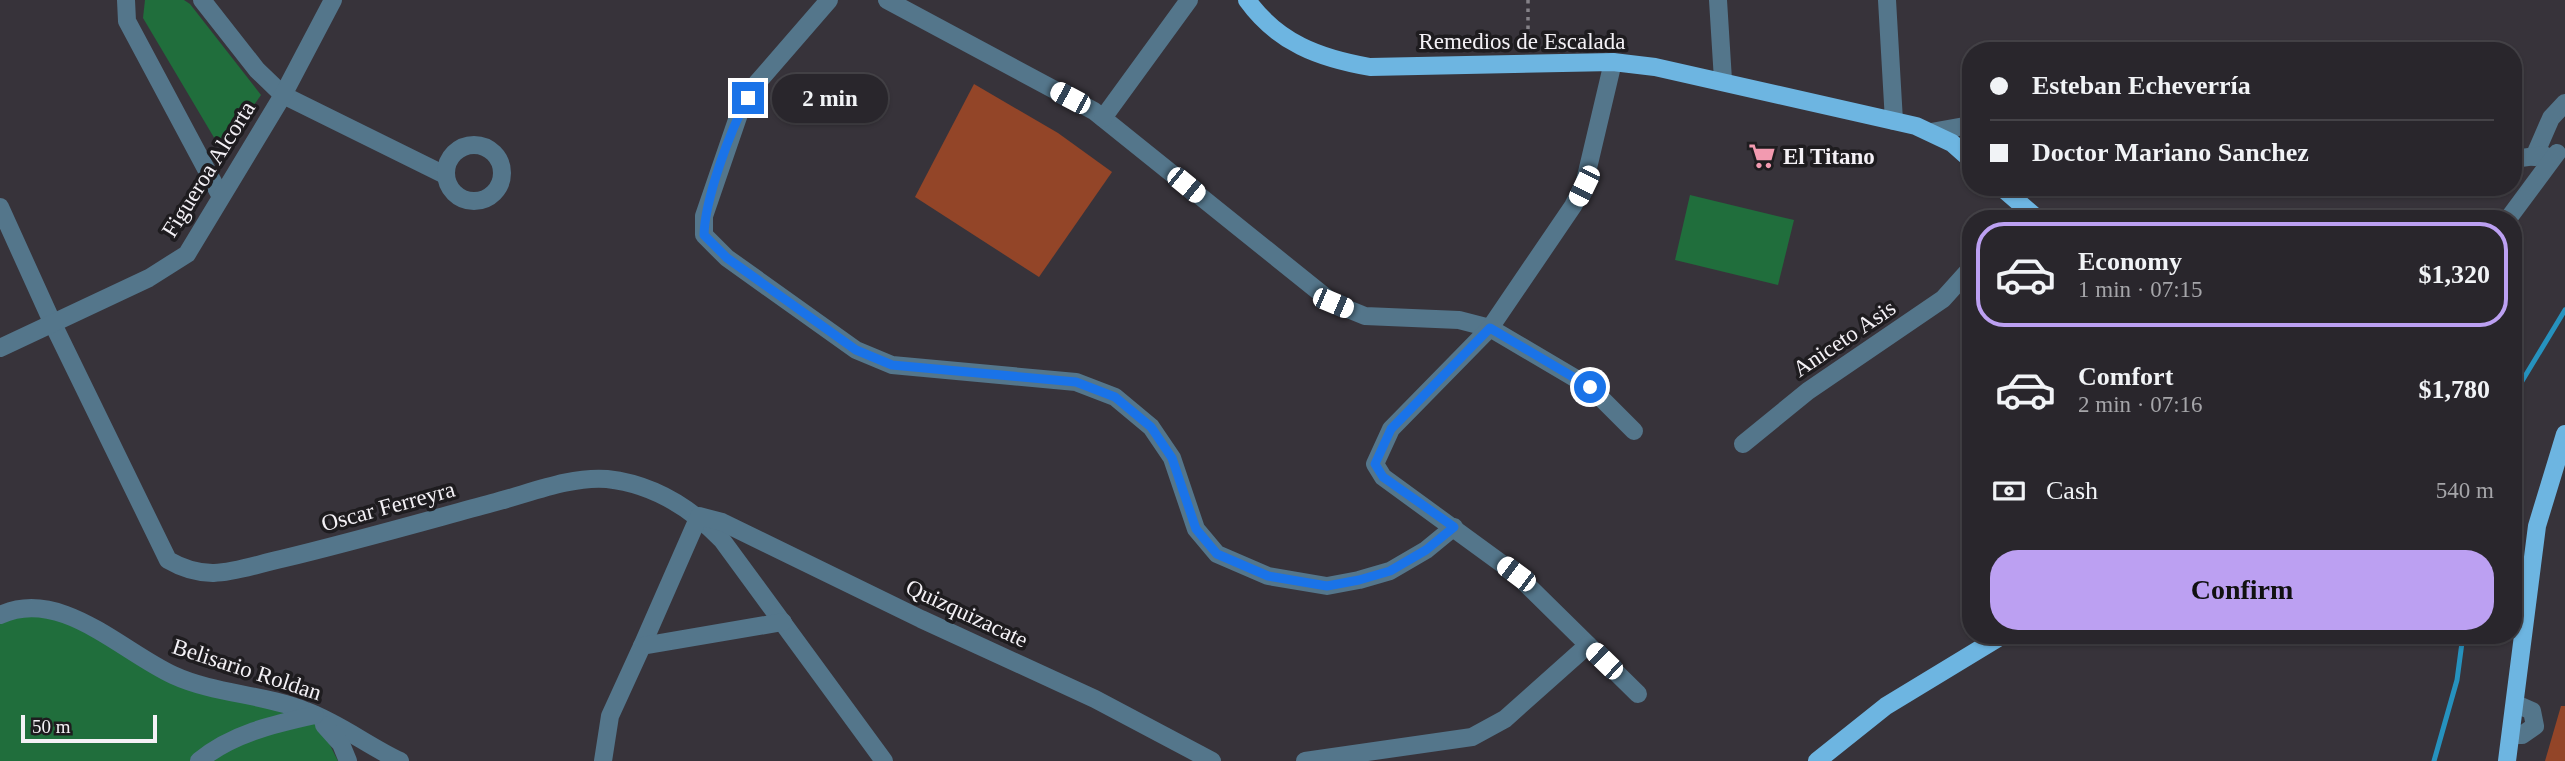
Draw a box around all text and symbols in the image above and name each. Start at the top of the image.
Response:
street label: Remedios de Escalada [1419,29,1625,54]
text: Esteban Echeverría [2032,71,2251,100]
callout: 2 min [772,74,888,122]
car [1047,79,1094,117]
route end [732,82,764,114]
text: 2 min [802,86,858,111]
street label: Figueroa Alcorta [157,97,260,242]
text: Doctor Mariano Sanchez [2032,138,2309,167]
supermarket icon: El Titano [1747,141,1777,171]
place label: El Titano [1783,144,1875,169]
car [1566,163,1603,209]
car [1164,164,1209,206]
icon: car [1994,243,2057,306]
text: Economy [2078,247,2182,276]
text: $1,320 [2419,260,2490,289]
text: 1 min · 07:15 [2078,277,2203,302]
car [1310,285,1357,321]
street label: Aniceto Asis [1788,295,1900,382]
icon: car [1994,358,2057,421]
text: Comfort [2078,362,2173,391]
route start [1574,371,1606,403]
text: $1,780 [2419,375,2490,404]
text: 2 min · 07:16 [2078,392,2203,417]
icon: cash [1990,472,2028,510]
text: Cash [2046,476,2098,505]
street label: Oscar Ferreyra [319,477,458,536]
text: 540 m [2436,478,2494,503]
button: Confirm [1990,550,2494,630]
car [1493,553,1540,595]
street label: Quizquizacate [902,574,1032,653]
street label: Belisario Roldan [169,634,325,706]
car [1582,639,1627,683]
scale bar [21,712,158,744]
text: 50 m [32,716,71,737]

